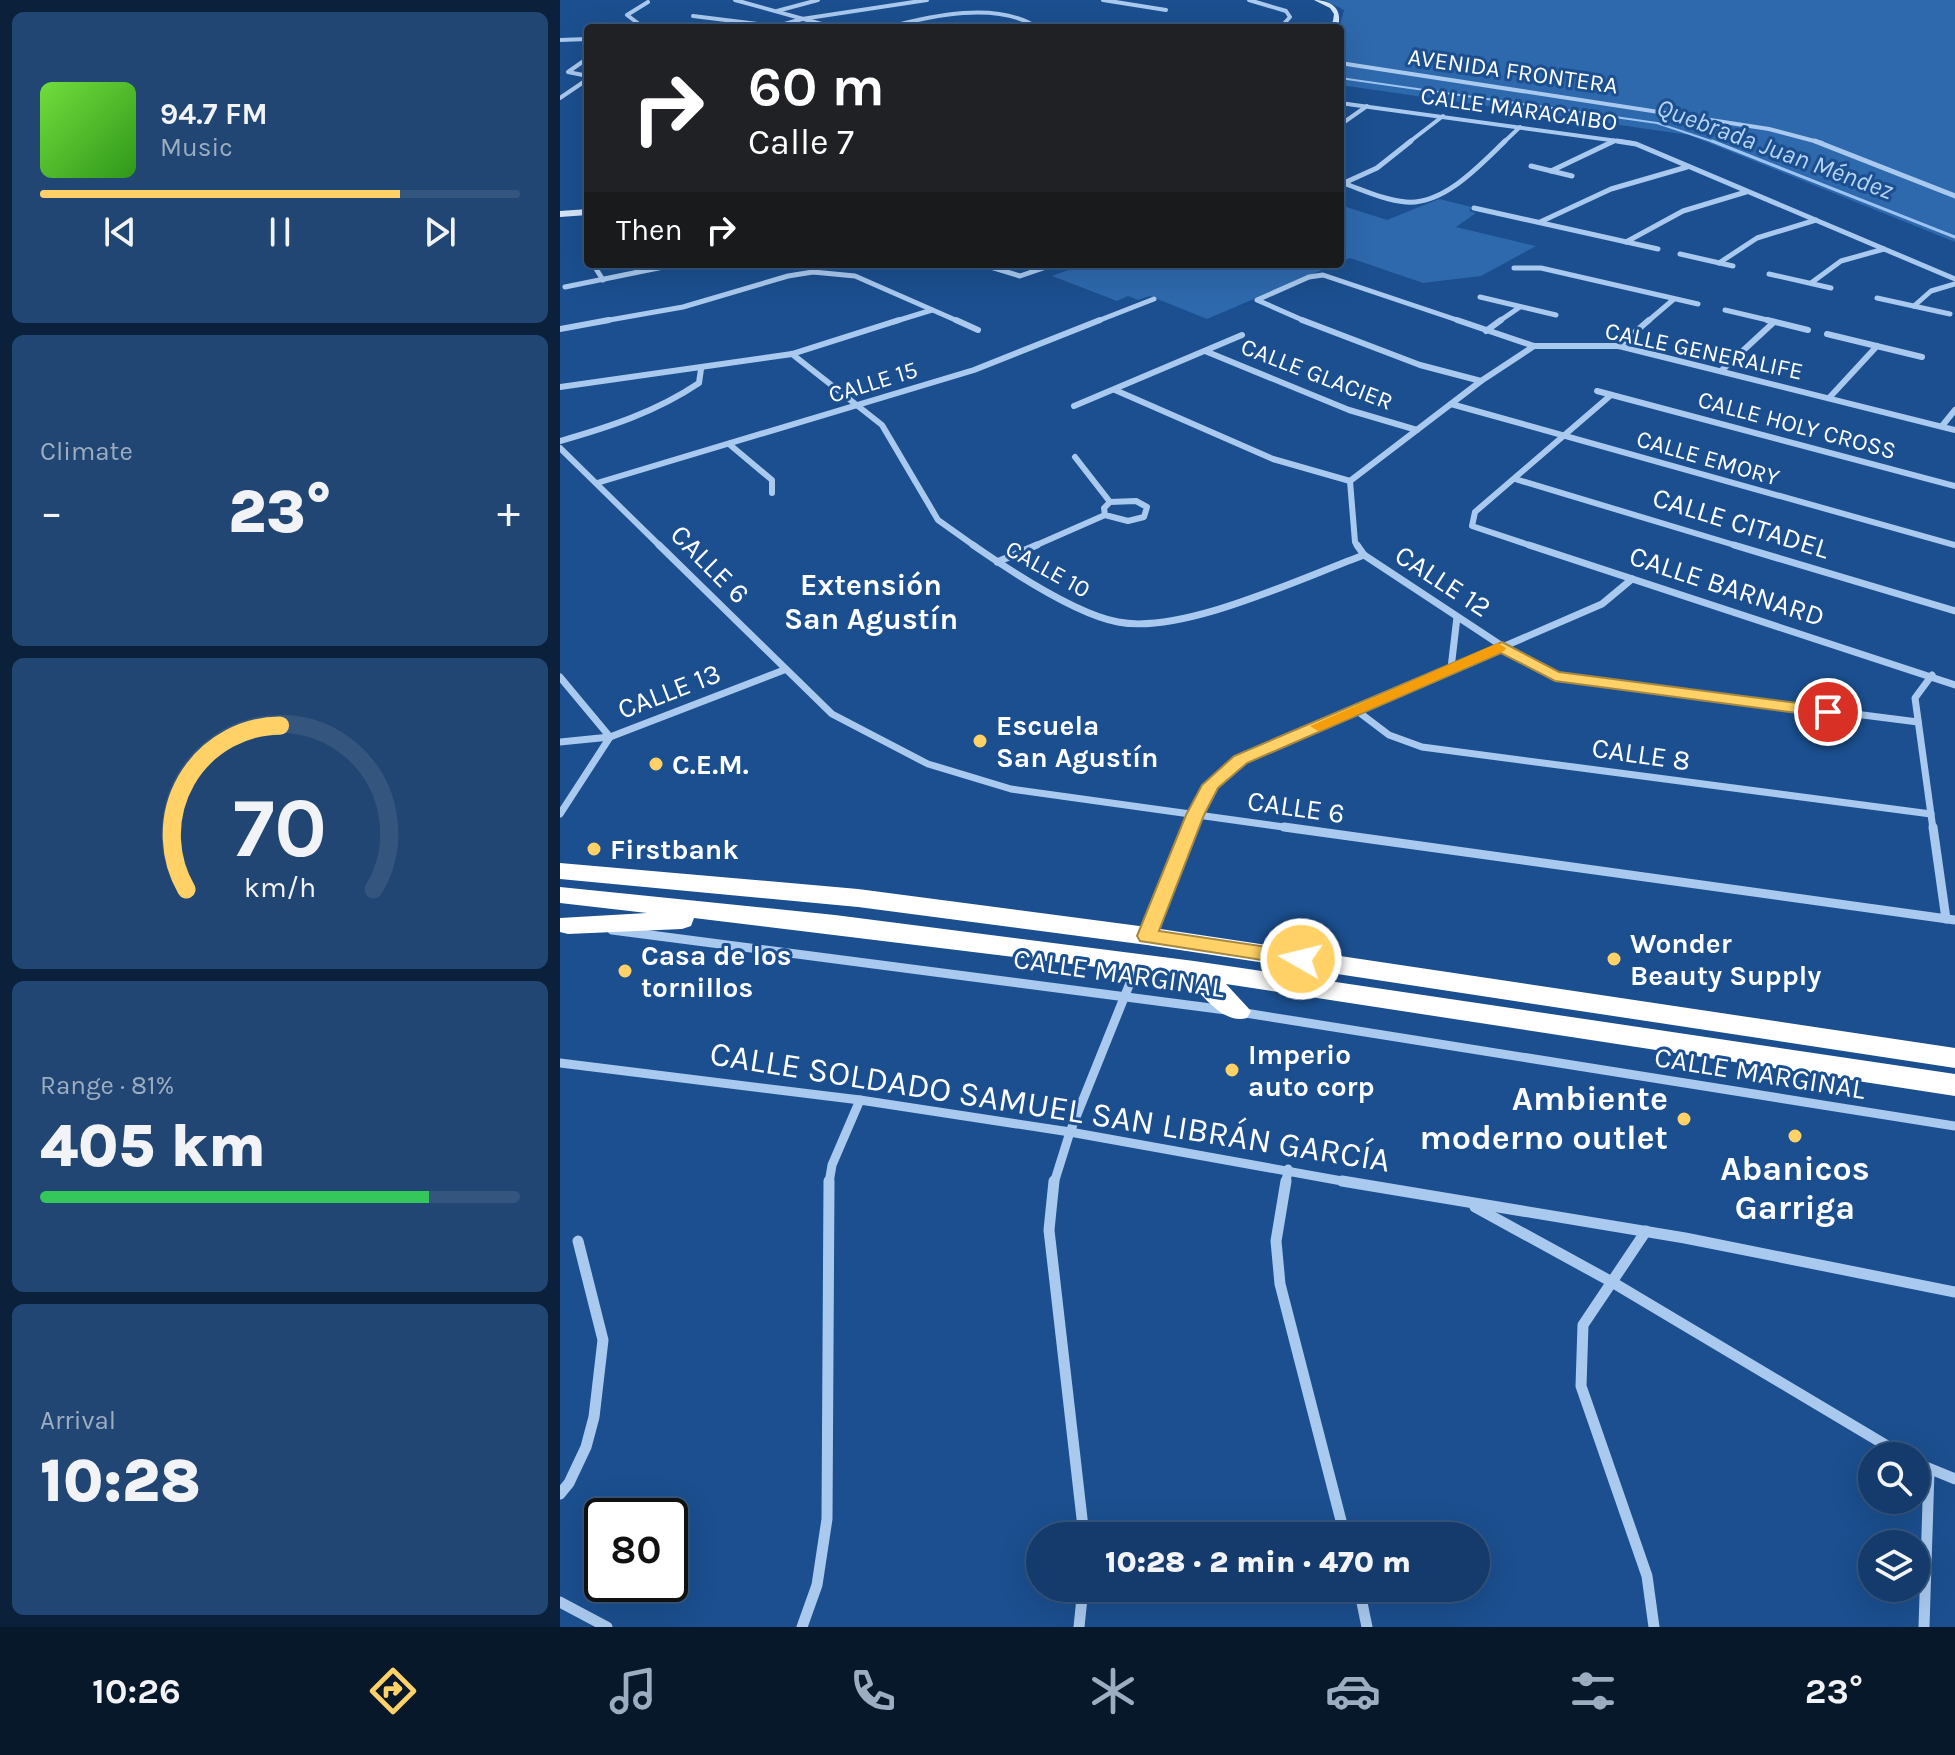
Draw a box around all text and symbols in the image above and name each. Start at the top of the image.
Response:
street label: AVENIDA FRONTERA [1406,42,1620,100]
text: 60 m [748,54,885,119]
icon: right [616,56,720,160]
street label: CALLE MARACAIBO [1419,81,1619,137]
water label: Quebrada Juan Méndez [1653,92,1898,206]
text: 94.7 FM [160,96,268,132]
text: Calle 7 [748,121,854,163]
text: Music [160,132,233,163]
icon: right [699,208,743,252]
icon: previous [98,210,142,254]
icon: pause [258,210,302,254]
icon: next [418,210,462,254]
text: Then [616,212,683,248]
street label: CALLE GENERALIFE [1603,316,1805,386]
street label: CALLE GLACIER [1237,332,1397,416]
street label: CALLE 15 [825,355,921,409]
street label: CALLE HOLY CROSS [1695,385,1899,465]
street label: CALLE EMORY [1633,424,1783,492]
text: Climate [40,436,133,467]
text: 23° [228,477,332,547]
street label: CALLE CITADEL [1649,480,1833,566]
text: − [40,487,63,538]
text: + [497,487,520,538]
street label: CALLE 6 [664,518,756,610]
street label: CALLE 10 [1001,534,1095,604]
street label: CALLE 12 [1389,538,1497,624]
street label: CALLE BARNARD [1625,539,1829,633]
district label: Extensión San Agustín [784,567,958,637]
street label: CALLE 13 [613,656,725,726]
pin [1794,678,1862,746]
icon: arrive [1806,690,1850,734]
place label: Escuela San Agustín [996,709,1159,774]
street label: CALLE 8 [1590,731,1692,777]
marker: Escuela San Agustín [971,732,989,750]
place label: C.E.M. [672,748,749,781]
marker: C.E.M. [647,755,665,773]
text: 70 [233,779,327,876]
street label: CALLE 6 [1245,784,1347,830]
place label: Firstbank [610,833,739,866]
marker: Firstbank [585,840,603,858]
text: km/h [244,871,316,904]
position arrow [1259,917,1343,1001]
place label: Wonder Beauty Supply [1630,927,1821,992]
place label: Casa de los tornillos [641,939,792,1004]
street label: CALLE MARGINAL [1011,942,1227,1004]
marker: Wonder Beauty Supply [1605,950,1623,968]
marker: Casa de los tornillos [616,962,634,980]
street label: CALLE SOLDADO SAMUEL SAN LIBRÁN GARCÍA [707,1032,1393,1181]
place label: Imperio auto corp [1248,1038,1375,1103]
street label: CALLE MARGINAL [1652,1040,1868,1106]
marker: Imperio auto corp [1223,1061,1241,1079]
text: Range · 81% [40,1070,174,1101]
place label: Ambiente moderno outlet [1419,1079,1668,1158]
marker: Ambiente moderno outlet [1675,1110,1693,1128]
text: 405 km [40,1111,266,1181]
marker: Abanicos Garriga [1786,1127,1804,1145]
place label: Abanicos Garriga [1720,1149,1870,1228]
text: Arrival [40,1405,116,1436]
map controls [1858,1442,1930,1602]
button: search [1858,1442,1930,1514]
text: 10:28 [40,1446,201,1516]
speed limit sign: 80 [584,1498,688,1602]
button: layers [1858,1530,1930,1602]
text: 10:28 · 2 min · 470 m [1105,1544,1411,1580]
icon: directions [365,1663,421,1719]
icon: music [605,1663,661,1719]
icon: phone [845,1663,901,1719]
icon: climate [1085,1663,1141,1719]
icon: car [1325,1663,1381,1719]
icon: filters [1565,1663,1621,1719]
text: 10:26 [92,1670,181,1712]
text: 23° [1805,1670,1863,1712]

